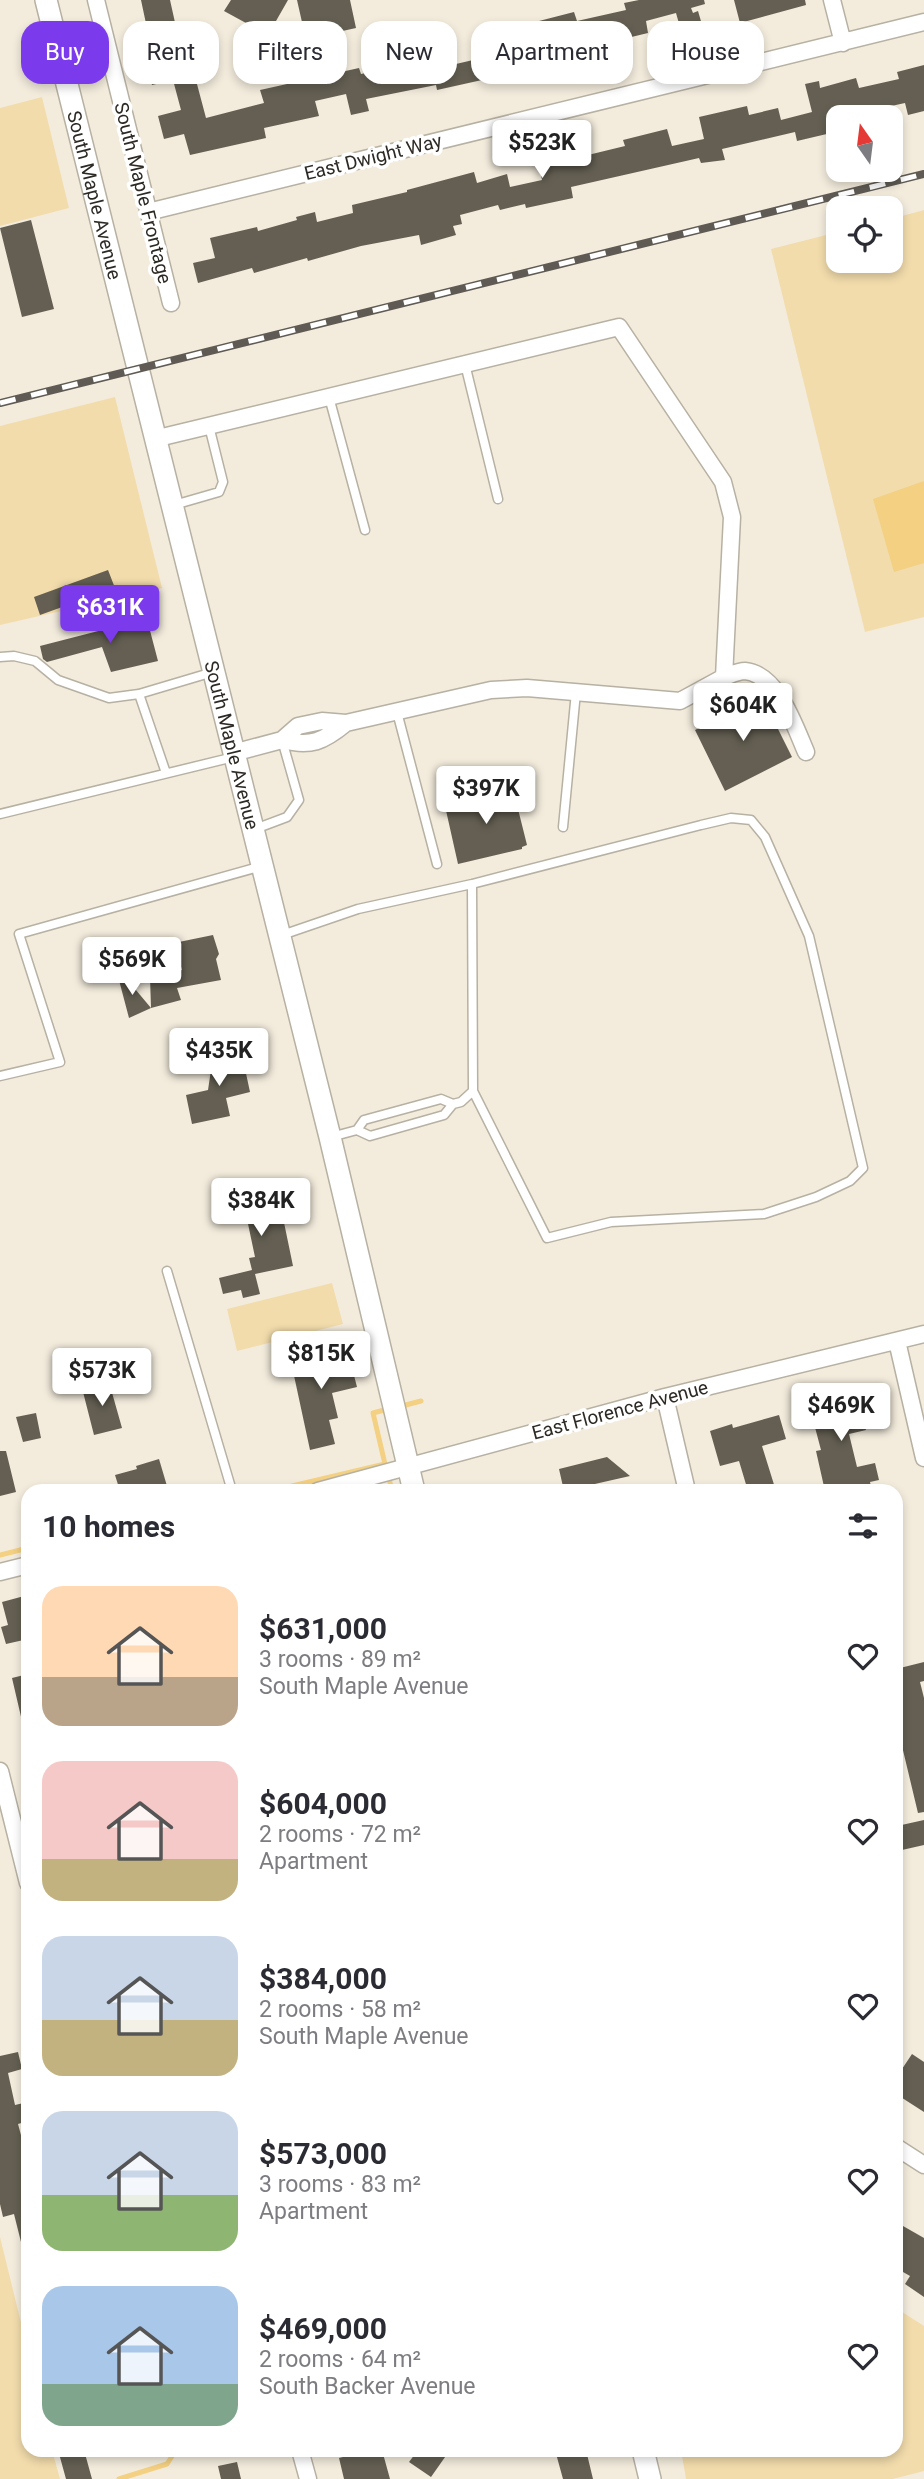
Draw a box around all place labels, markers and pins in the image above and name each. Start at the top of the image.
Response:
pin: $523K [493,120,591,180]
pin: $631K [61,586,159,645]
pin: $604K [694,684,792,743]
pin: $397K [437,766,535,826]
pin: $569K [83,937,181,997]
pin: $435K [170,1028,268,1088]
pin: $384K [212,1178,310,1238]
pin: $815K [272,1332,370,1391]
pin: $573K [53,1348,151,1408]
pin: $469K [792,1384,890,1443]

